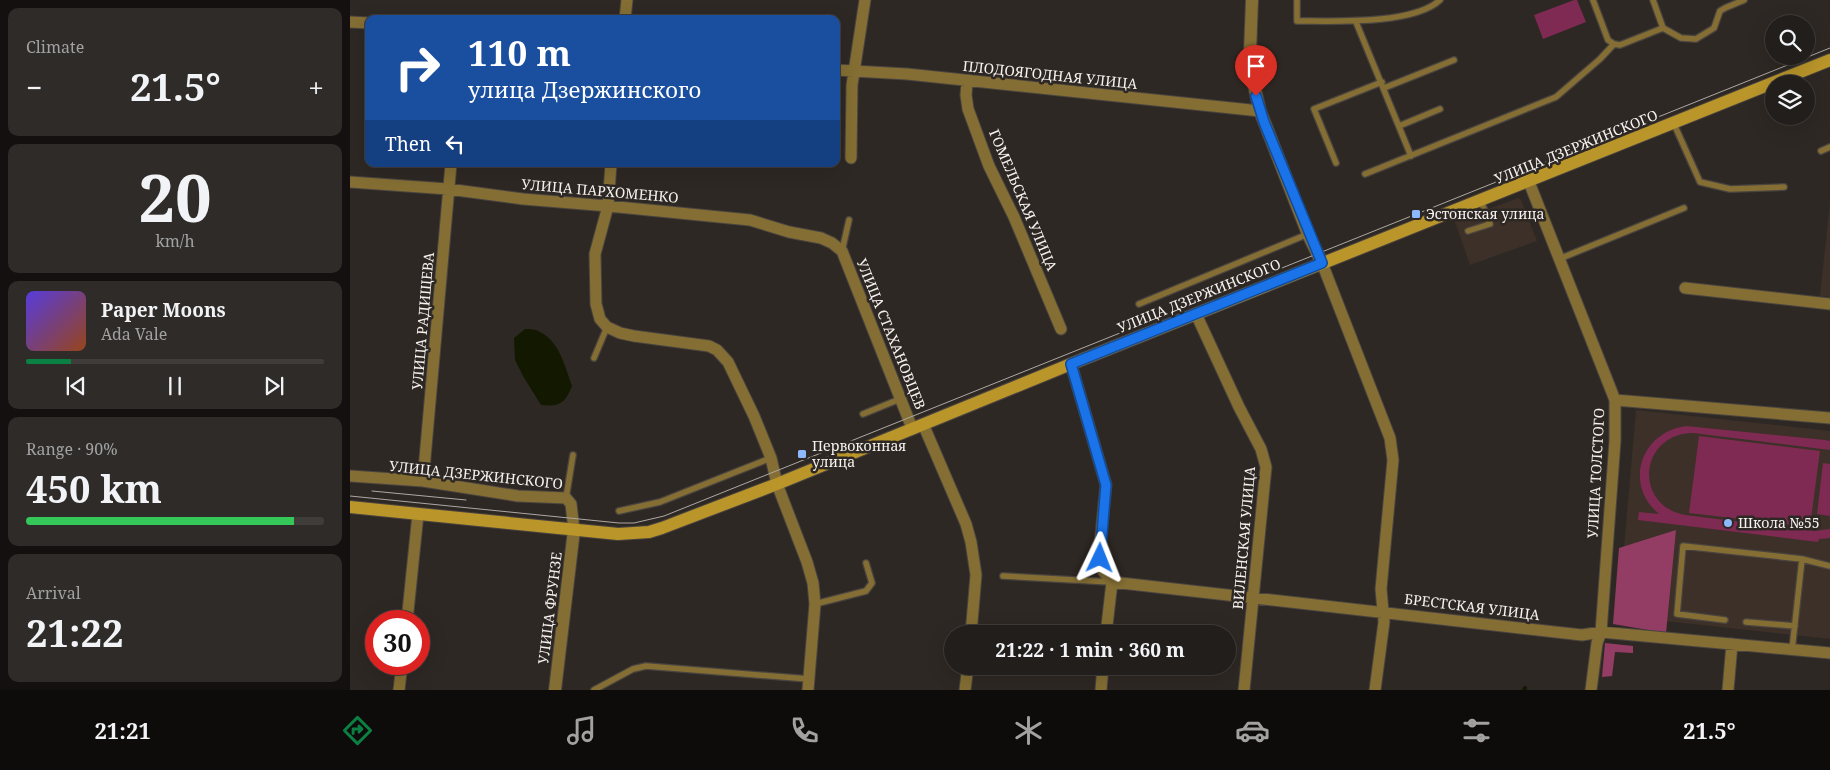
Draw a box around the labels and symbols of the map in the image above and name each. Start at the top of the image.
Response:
pin [1235,45,1277,96]
street label: ПЛОДОЯГОДНАЯ УЛИЦА [962,56,1139,93]
street label: УЛИЦА ДЗЕРЖИНСКОГО [1491,105,1660,188]
street label: ГОМЕЛЬСКАЯ УЛИЦА [985,126,1062,274]
street label: УЛИЦА ПАРХОМЕНКО [521,174,679,207]
place label: Эстонская улица [1426,204,1545,223]
marker: Эстонская улица [1410,208,1422,220]
street label: УЛИЦА РАДИЩЕВА [407,251,438,391]
street label: УЛИЦА ДЗЕРЖИНСКОГО [1114,254,1283,337]
street label: УЛИЦА СТАХАНОВЦЕВ [852,256,930,412]
street label: УЛИЦА ТОЛСТОГО [1583,407,1608,539]
place label: Первоконная улица [812,436,906,471]
marker: Первоконная улица [796,448,808,460]
street label: УЛИЦА ДЗЕРЖИНСКОГО [388,456,564,493]
street label: ВИЛЕНСКАЯ УЛИЦА [1228,466,1259,610]
place label: Школа №55 [1738,513,1820,532]
marker: Школа №55 [1722,517,1734,529]
position arrow [1073,531,1125,583]
street label: УЛИЦА ФРУНЗЕ [533,550,566,665]
street label: БРЕСТСКАЯ УЛИЦА [1403,589,1541,624]
speed limit sign: 30 [365,610,430,675]

